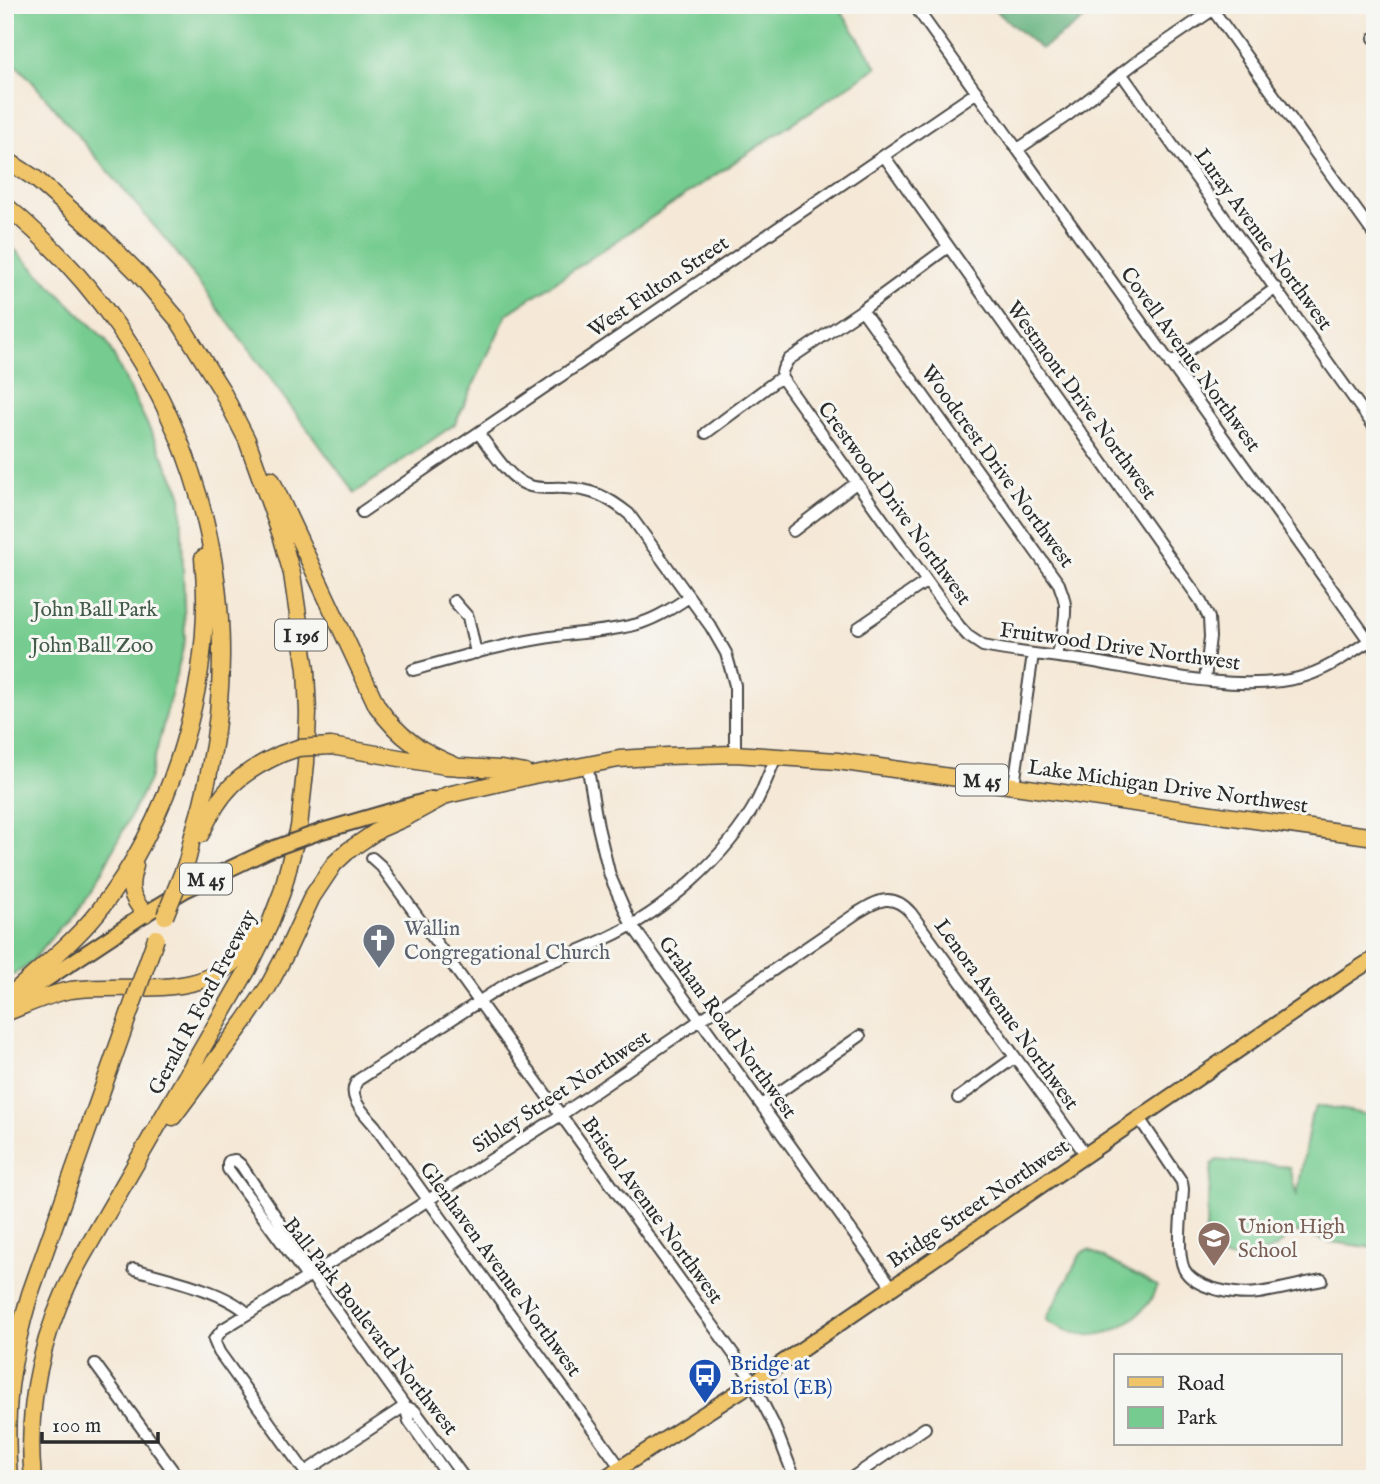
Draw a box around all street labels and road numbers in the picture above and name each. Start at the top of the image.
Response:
street label: Luray Avenue Northwest [1188,144,1338,336]
street label: West Fulton Street [583,230,734,344]
street label: Covell Avenue Northwest [1114,262,1266,458]
street label: Westmont Drive Northwest [999,296,1162,506]
street label: Woodcrest Drive Northwest [914,360,1080,574]
street label: Crestwood Drive Northwest [811,397,977,611]
street label: Fruitwood Drive Northwest [998,617,1242,678]
road number: I 196 [275,620,327,650]
street label: Lake Michigan Drive Northwest [1026,754,1310,821]
road number: M 45 [956,764,1008,796]
road number: M 45 [180,864,232,894]
street label: Gerald R Ford Freeway [143,905,264,1100]
street label: Lenora Avenue Northwest [927,914,1084,1116]
street label: Graham Road Northwest [651,931,802,1124]
street label: Sibley Street Northwest [468,1025,656,1160]
street label: Bristol Avenue Northwest [575,1112,729,1310]
street label: Bridge Street Northwest [883,1133,1075,1275]
street label: Glenhaven Avenue Northwest [413,1157,587,1383]
street label: Ball Park Boulevard Northwest [276,1213,463,1441]

